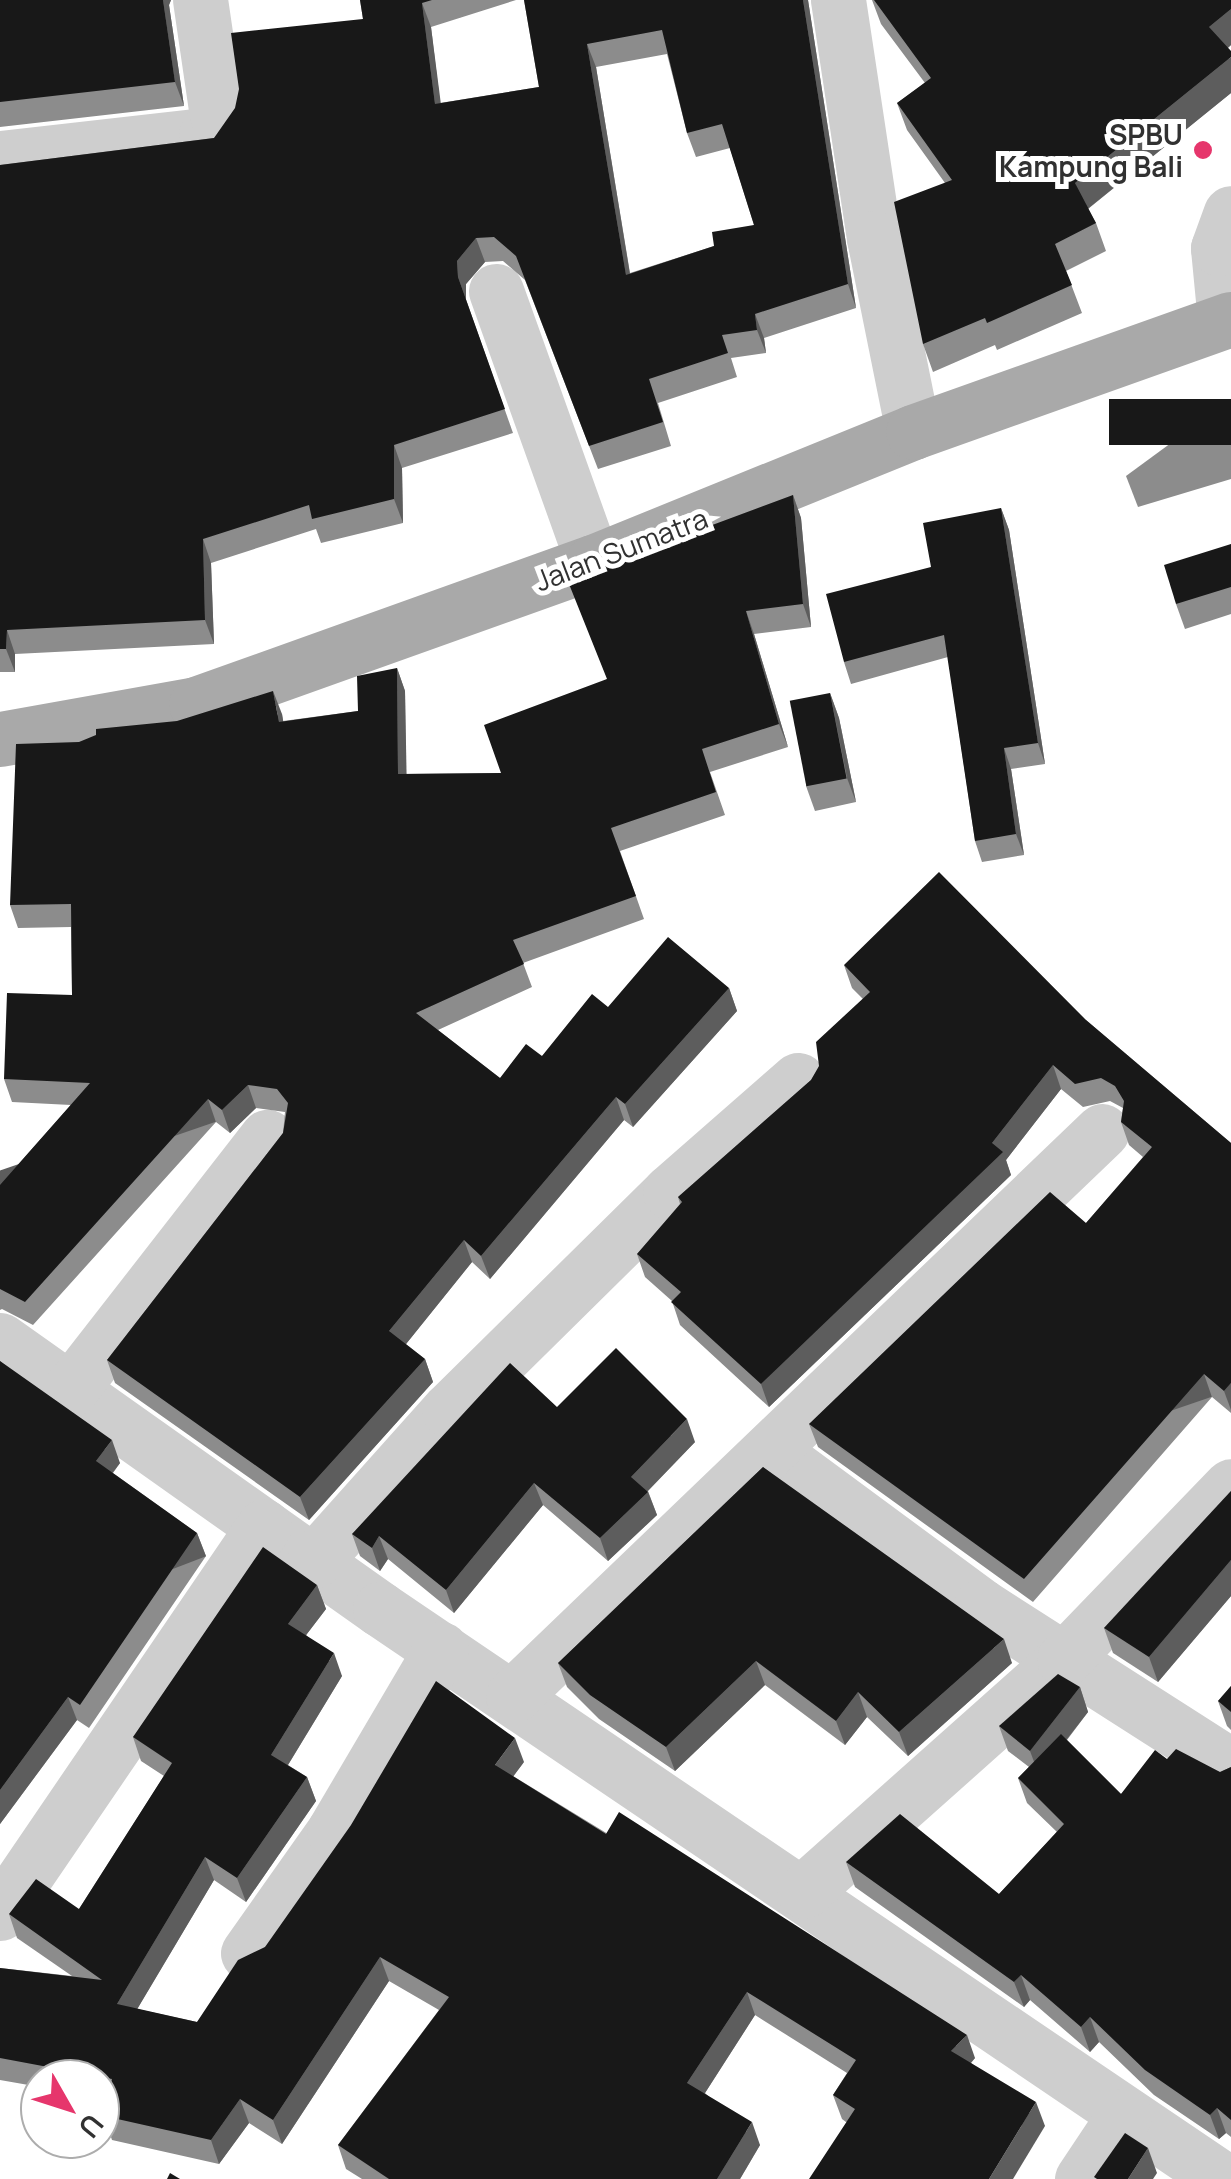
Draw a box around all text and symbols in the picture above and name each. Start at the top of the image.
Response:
place label: SPBU Kampung Bali [999,117,1183,183]
marker: SPBU Kampung Bali [1192,139,1214,161]
street label: Jalan Sumatra [530,501,712,597]
north arrow [20,2059,120,2159]
text: U [71,2107,113,2146]

